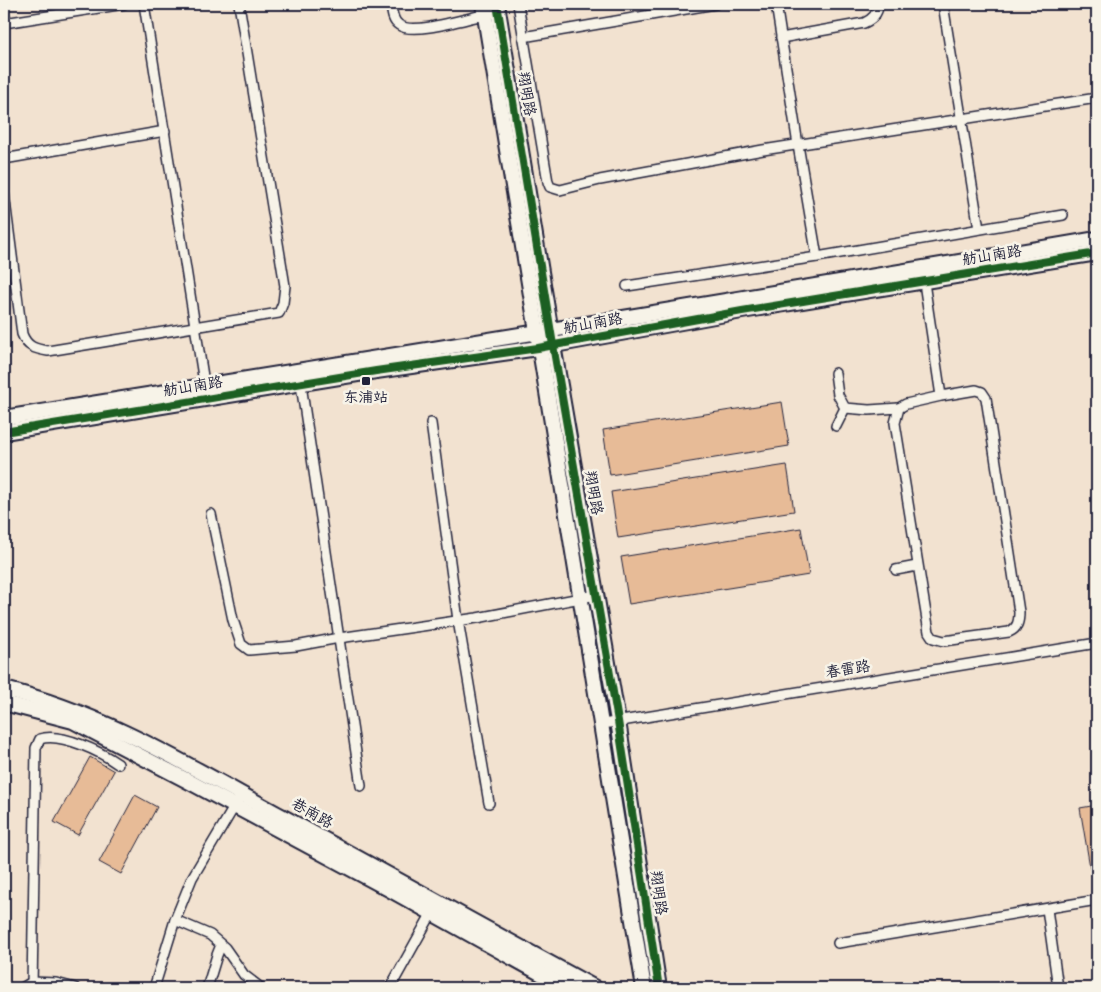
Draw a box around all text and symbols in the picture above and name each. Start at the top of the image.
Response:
street label: 翔明路 [512,70,540,118]
street label: 舫山南路 [961,241,1023,271]
street label: 舫山南路 [562,309,624,339]
street label: 舫山南路 [162,372,224,402]
marker: 东浦站 [360,375,372,387]
place label: 东浦站 [343,388,389,408]
street label: 翔明路 [579,469,607,517]
street label: 春雷路 [824,657,872,683]
street label: 巷南路 [287,794,337,834]
street label: 翔明路 [645,869,671,917]

